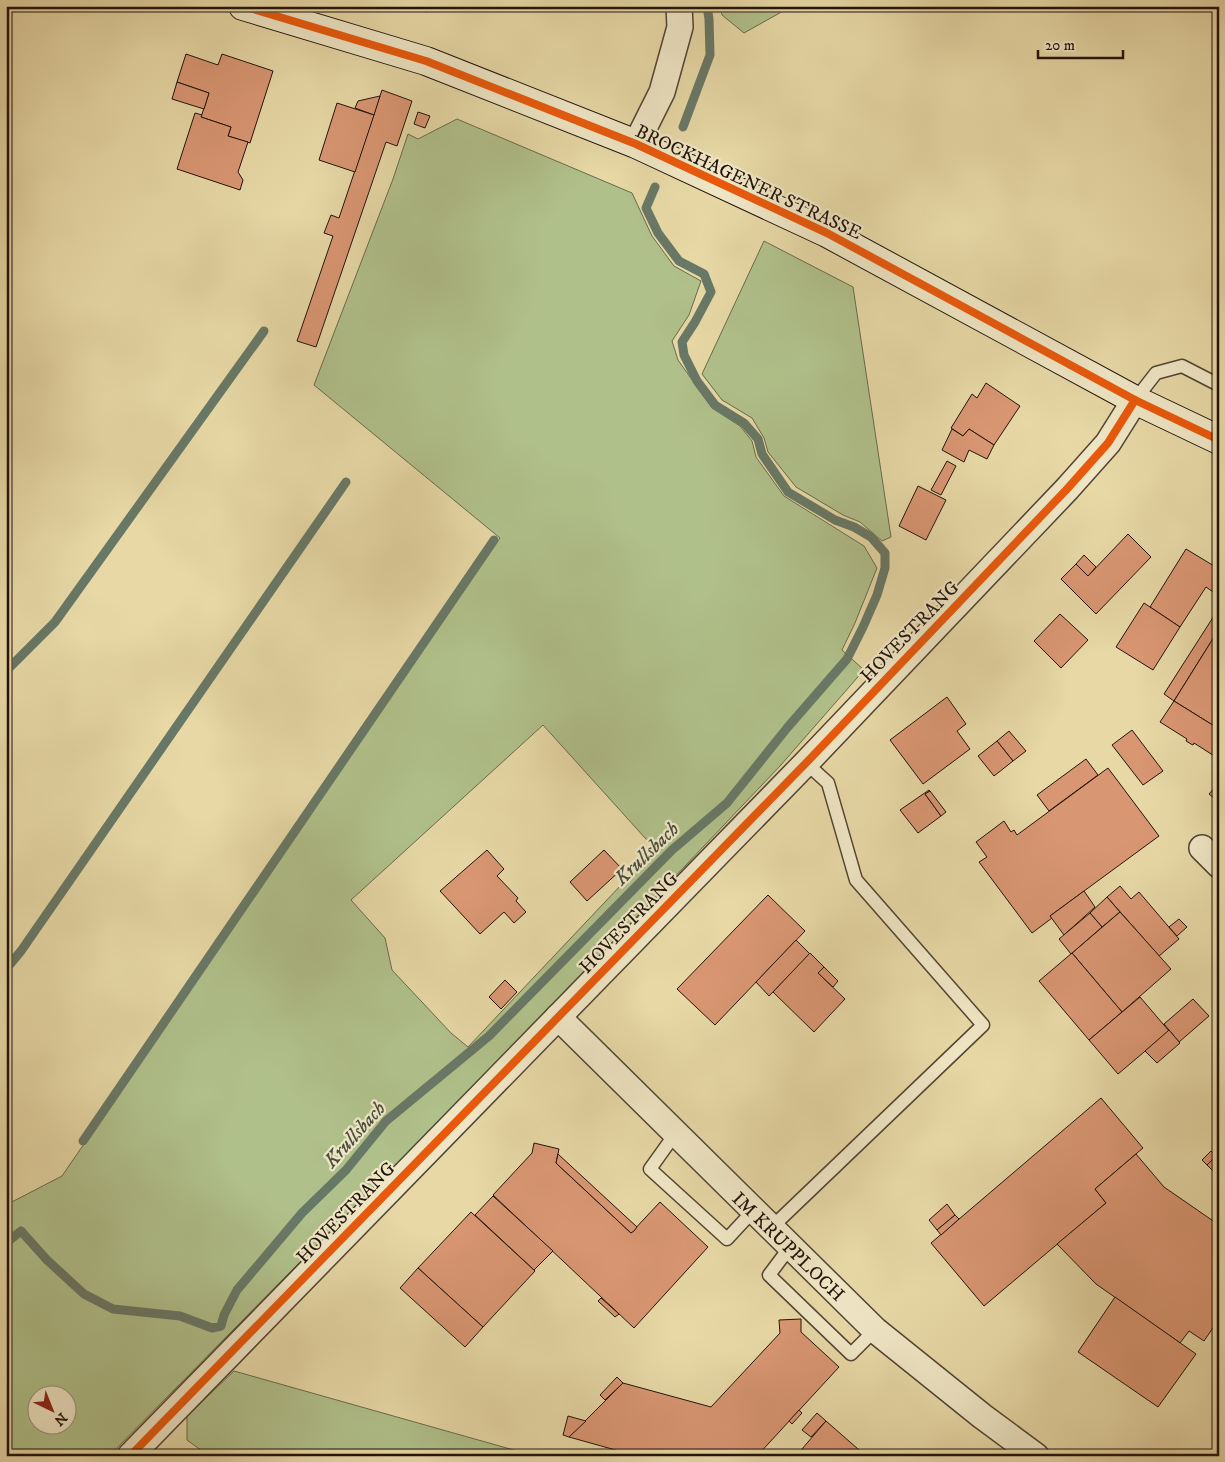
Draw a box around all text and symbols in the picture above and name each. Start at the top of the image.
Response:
scale bar [1038,28,1122,60]
text: 20 m [1045,36,1075,55]
street label: BROCKHAGENER STRASSE [632,120,865,245]
street label: HOVESTRANG [856,577,964,688]
water label: Krullsbach [609,817,685,892]
street label: HOVESTRANG [575,868,683,979]
water label: Krullsbach [318,1097,391,1174]
street label: HOVESTRANG [292,1158,400,1269]
street label: IM KRUPPLOCH [727,1188,849,1307]
north arrow [28,1384,78,1434]
text: N [49,1408,71,1430]

